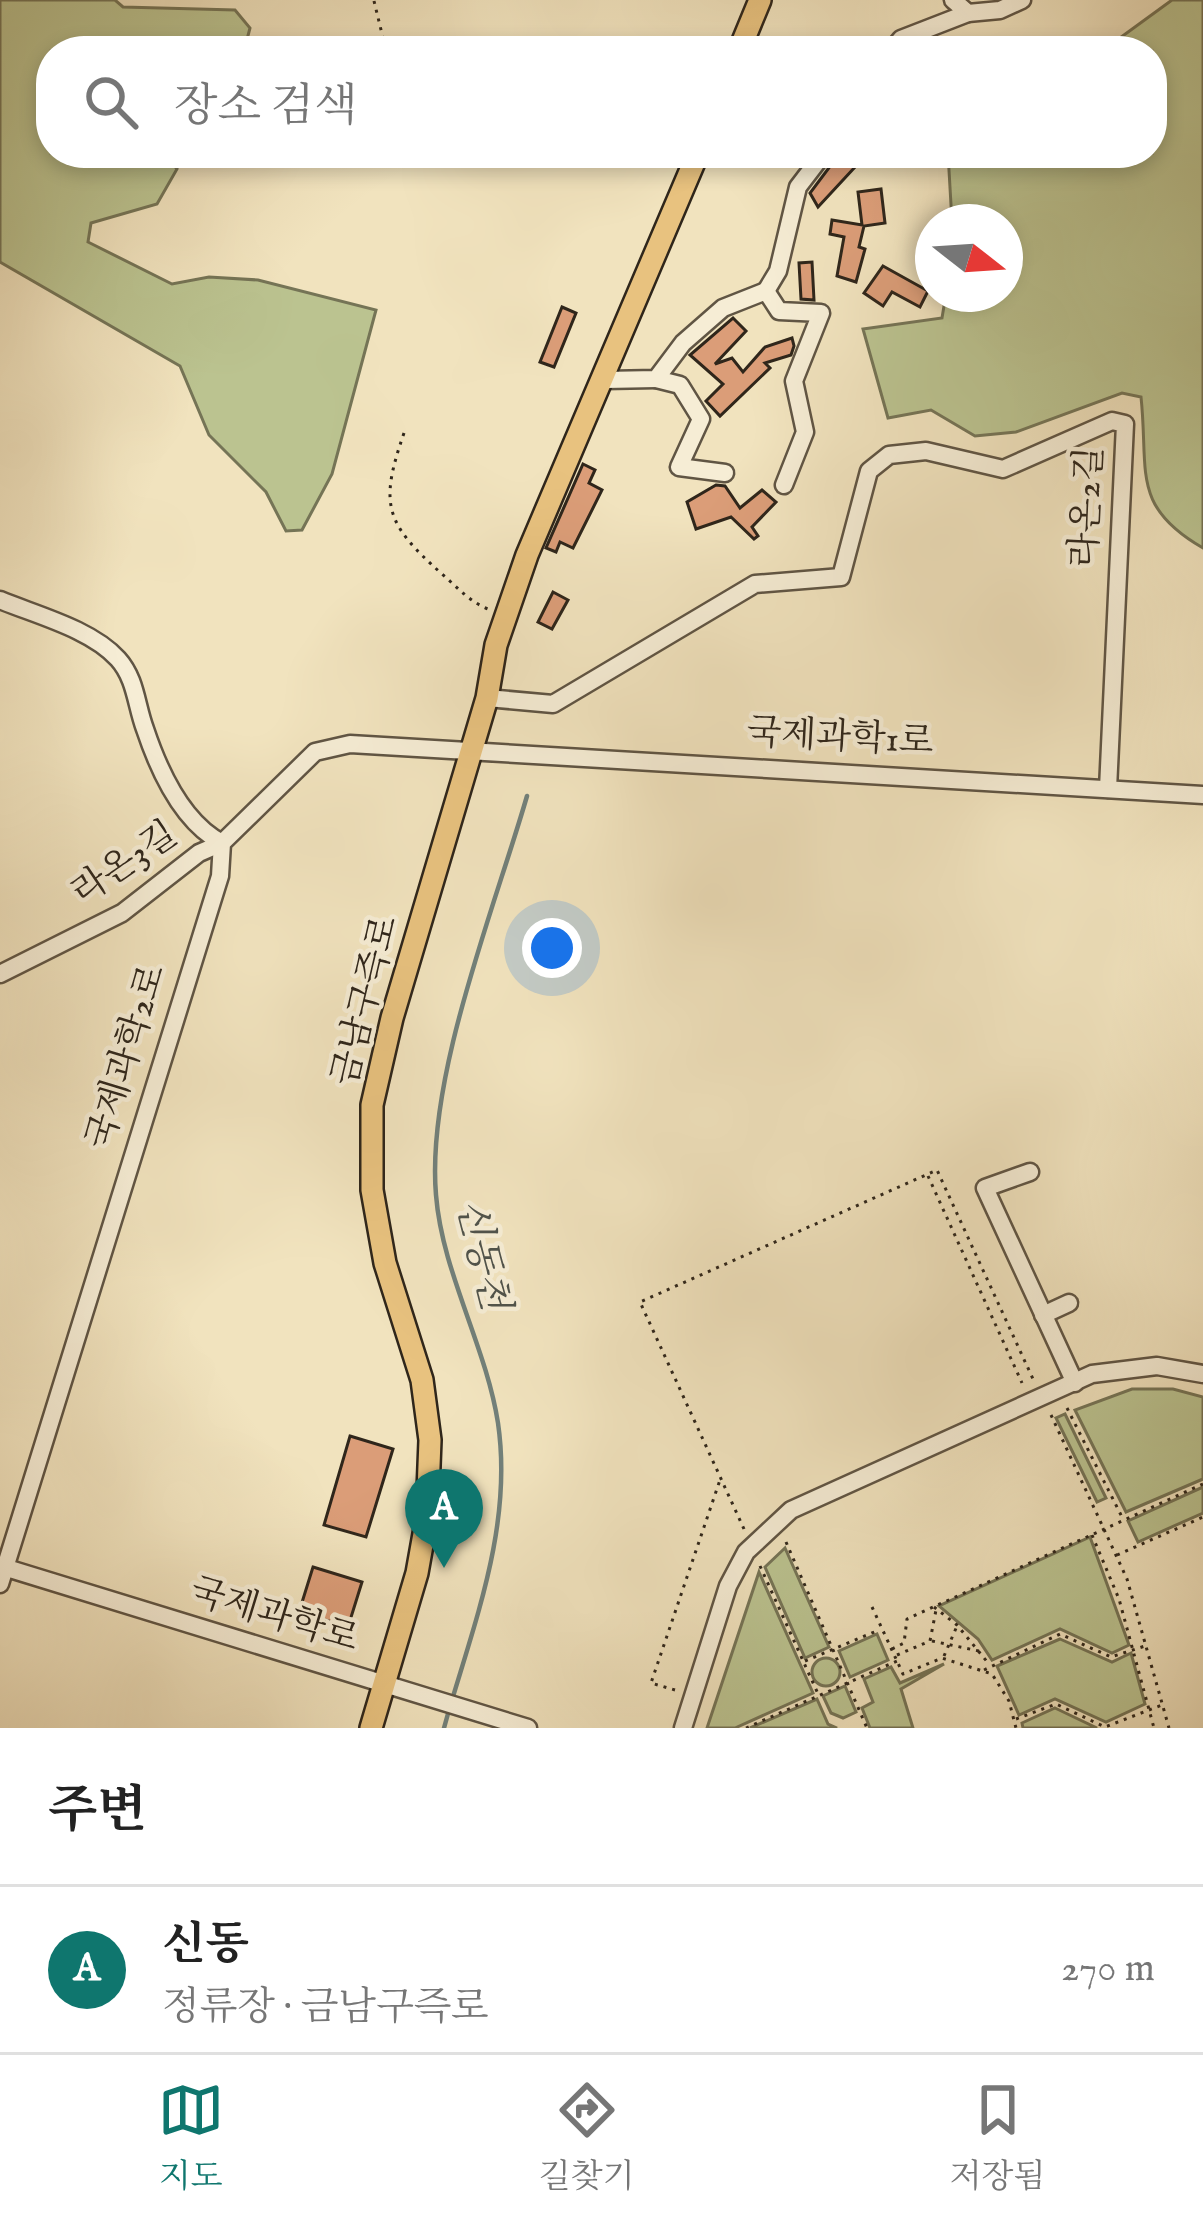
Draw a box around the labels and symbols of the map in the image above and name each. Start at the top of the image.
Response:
north arrow [915,204,1023,312]
street label: 라온2길 [1062,445,1114,569]
street label: 국제과학1로 [745,710,935,766]
street label: 라온3길 [63,812,187,916]
street label: 금남구즉로 [323,911,409,1091]
your location [522,918,582,978]
street label: 국제과학2로 [77,959,177,1155]
water label: 신동천 [444,1194,519,1318]
pin: A [405,1469,483,1568]
street label: 국제과학로 [184,1569,364,1663]

